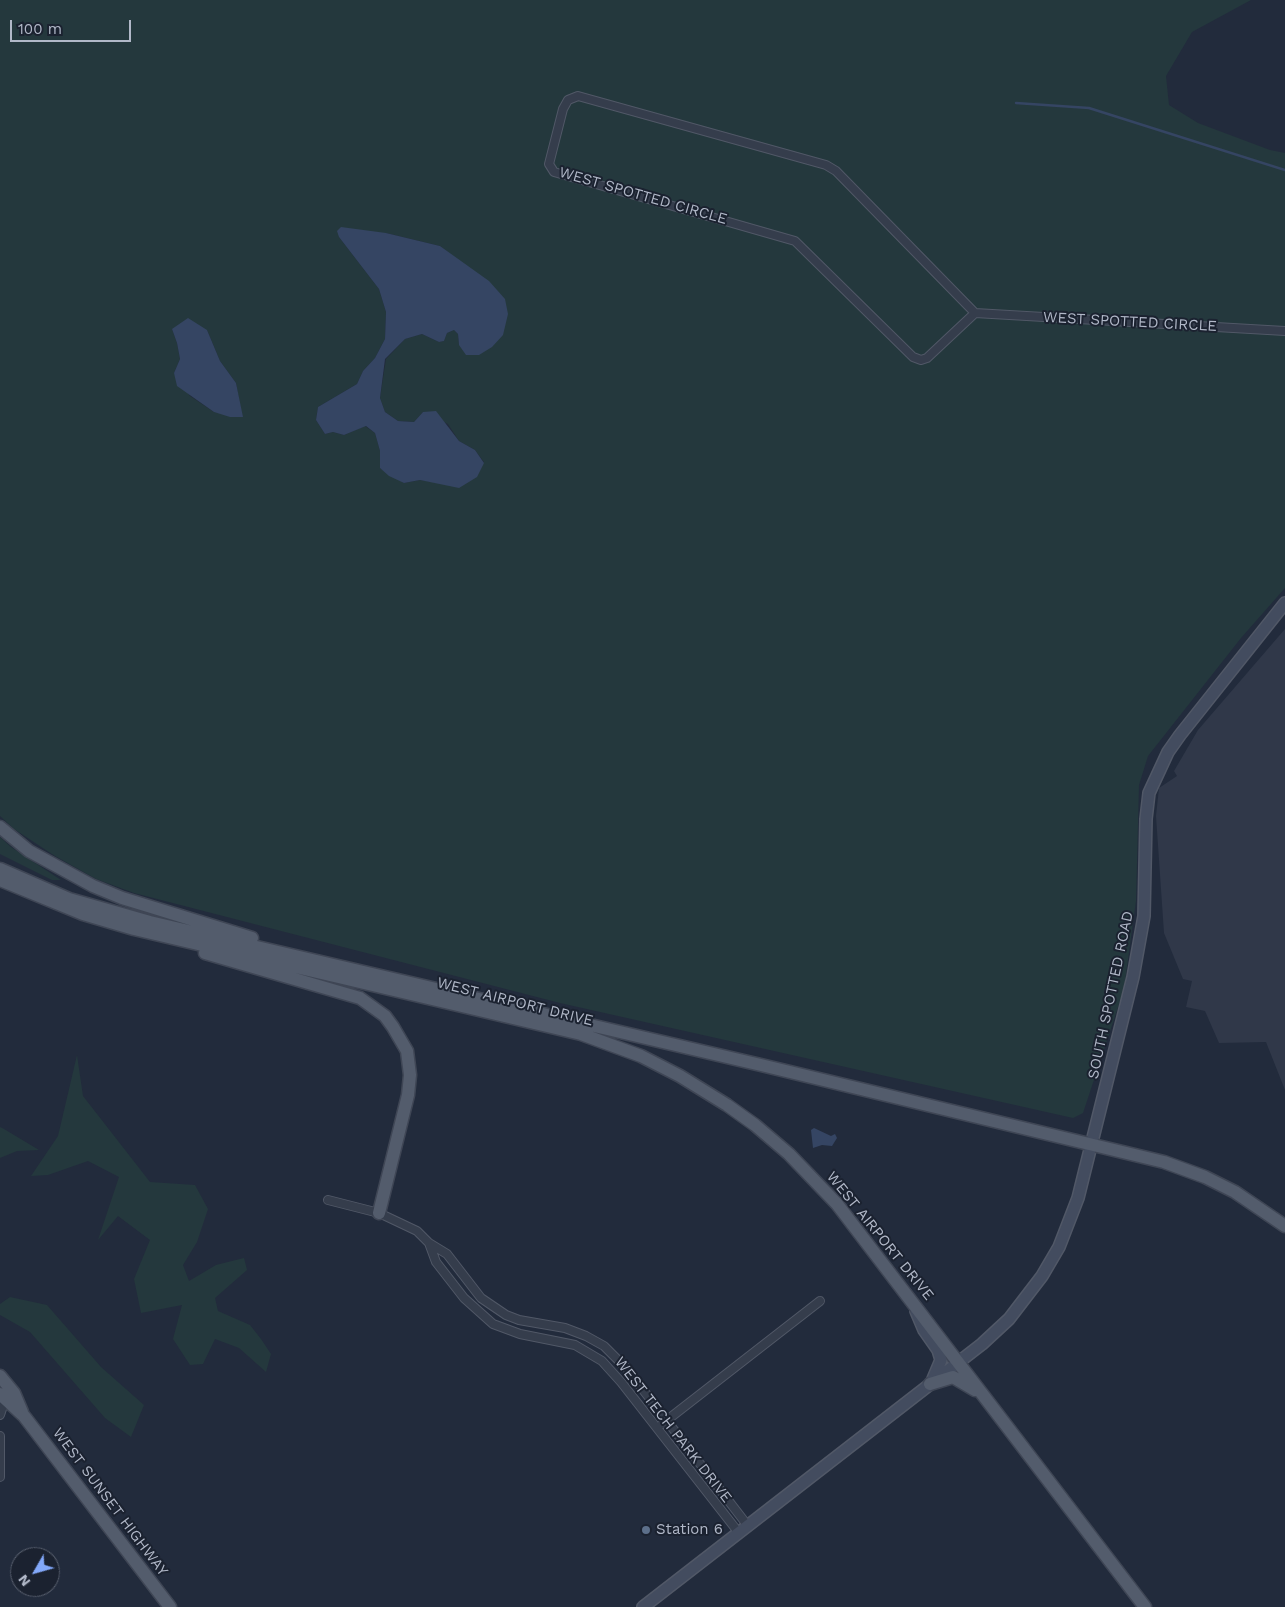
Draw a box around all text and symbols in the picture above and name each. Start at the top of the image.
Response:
scale bar [12,10,134,42]
text: 100 m [18,20,62,38]
street label: WEST SPOTTED CIRCLE [557,163,729,229]
street label: WEST SPOTTED CIRCLE [1043,308,1217,336]
street label: SOUTH SPOTTED ROAD [1084,909,1138,1081]
street label: WEST AIRPORT DRIVE [435,974,595,1030]
street label: WEST AIRPORT DRIVE [823,1168,937,1304]
street label: WEST TECH PARK DRIVE [611,1354,735,1506]
street label: WEST SUNSET HIGHWAY [48,1424,172,1580]
place label: Station 6 [656,1521,723,1539]
marker: Station 6 [640,1524,652,1536]
north arrow [10,1547,60,1597]
text: N [14,1572,33,1590]

